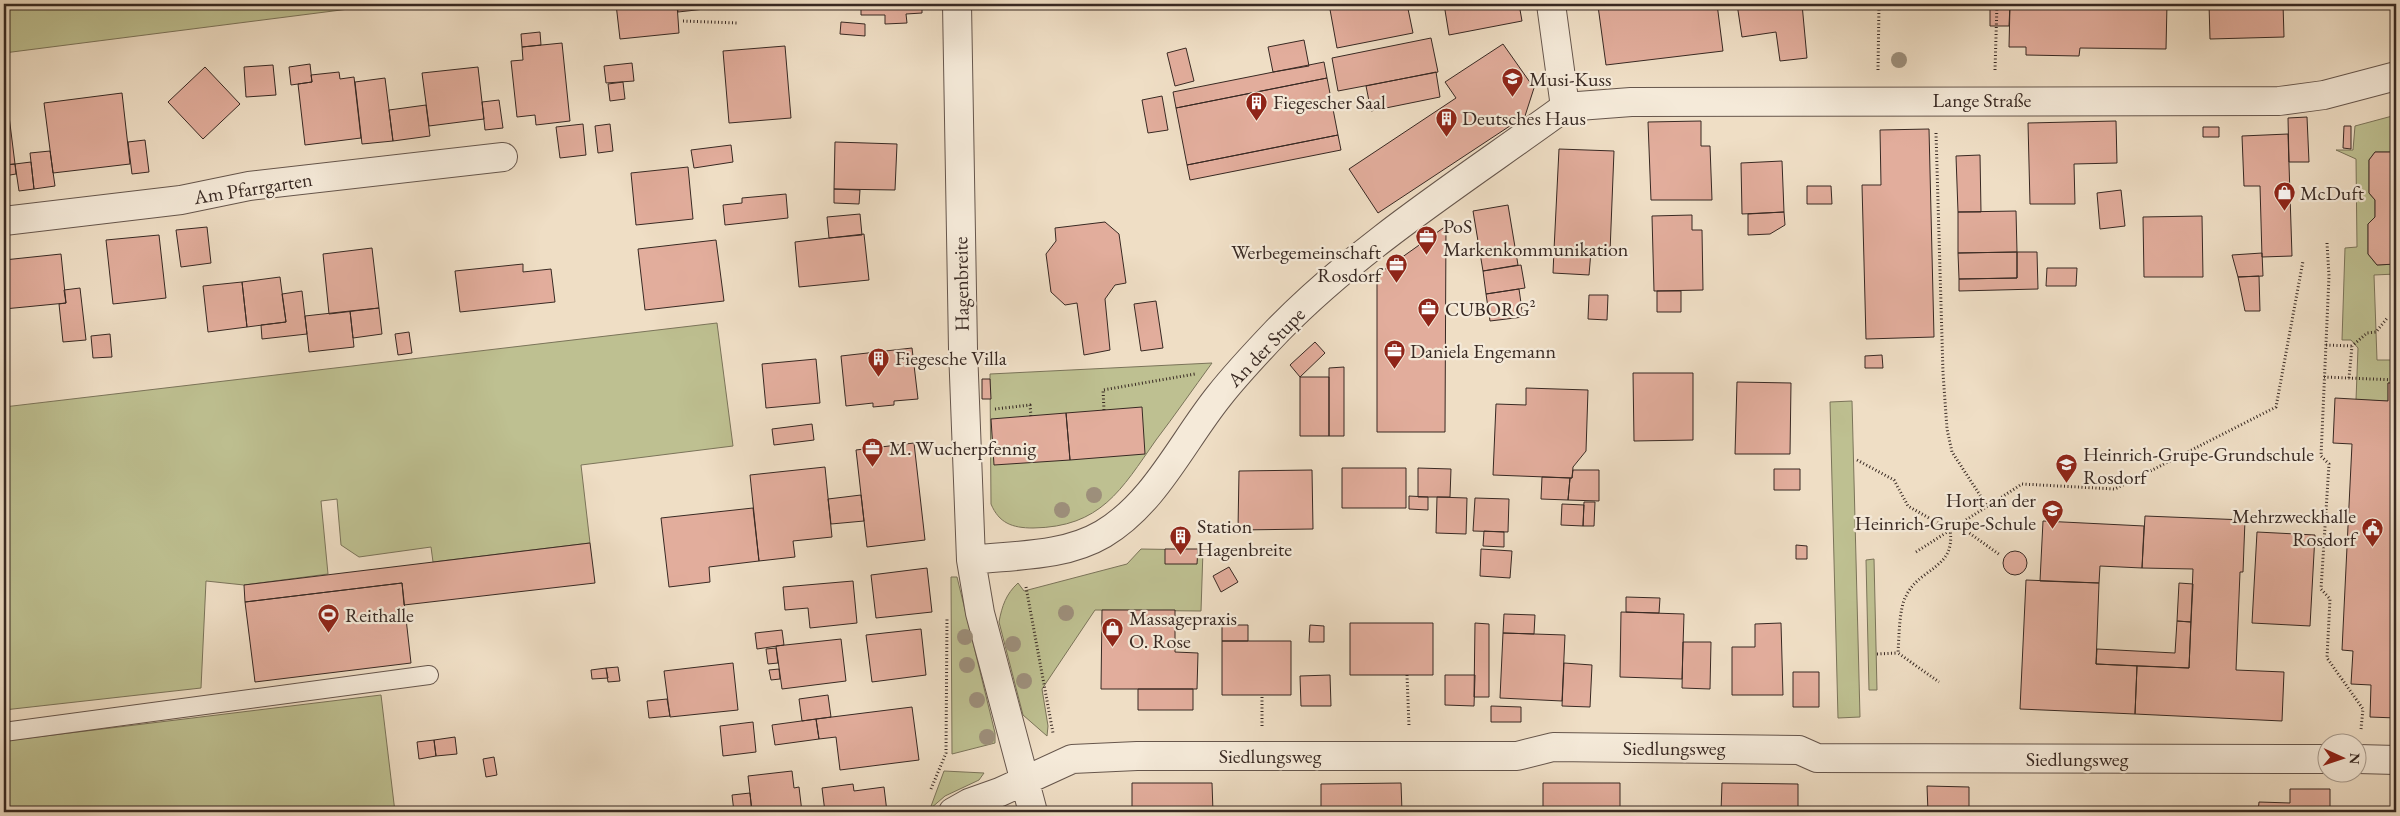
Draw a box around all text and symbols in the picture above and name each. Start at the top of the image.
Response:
place label: Musi-Kuss [1529,66,1611,92]
school or university icon: Musi-Kuss [1501,67,1525,98]
street label: Lange Straße [1933,87,2032,113]
place label: Fiegescher Saal [1273,89,1386,115]
building icon: Fiegescher Saal [1245,90,1269,121]
place label: Deutsches Haus [1462,105,1586,131]
building icon: Deutsches Haus [1434,106,1458,137]
street label: Am Pfarrgarten [191,166,315,210]
place label: McDuft [2300,180,2365,206]
shop icon: McDuft [2272,181,2296,212]
place label: PoS Markenkommunikation [1443,213,1629,262]
office icon: PoS Markenkommunikation [1415,225,1439,256]
street label: Hagenbreite [947,236,975,332]
place label: Werbegemeinschaft Rosdorf [1231,239,1384,288]
office icon: Werbegemeinschaft Rosdorf [1385,252,1409,283]
place label: CUBORG² [1445,296,1536,322]
office icon: CUBORG² [1417,297,1441,328]
street label: An der Stupe [1221,301,1311,393]
place label: Daniela Engemann [1410,338,1557,364]
office icon: Daniela Engemann [1382,339,1406,370]
place label: Fiegesche Villa [895,345,1007,371]
building icon: Fiegesche Villa [867,346,891,377]
place label: M. Wucherpfennig [889,435,1036,461]
office icon: M. Wucherpfennig [861,436,885,467]
place label: Heinrich-Grupe-Grundschule Rosdorf [2083,441,2314,490]
school or university icon: Heinrich-Grupe-Grundschule Rosdorf [2055,453,2079,484]
place label: Hort an der Heinrich-Grupe-Schule [1855,487,2036,536]
school or university icon: Hort an der Heinrich-Grupe-Schule [2040,499,2064,530]
place label: Mehrzweckhalle Rosdorf [2232,503,2359,552]
place label: Station Hagenbreite [1197,513,1292,562]
public building icon: Mehrzweckhalle Rosdorf [2360,516,2384,547]
building icon: Station Hagenbreite [1169,525,1193,556]
place label: Reithalle [345,602,414,628]
sports icon: Reithalle [317,603,341,634]
place label: Massagepraxis O. Rose [1129,605,1237,654]
shop icon: Massagepraxis O. Rose [1101,617,1125,648]
north arrow [2318,734,2368,784]
street label: Siedlungsweg [1623,735,1726,761]
street label: Siedlungsweg [1219,743,1322,769]
street label: Siedlungsweg [2026,746,2129,772]
text: N [2346,753,2364,765]

